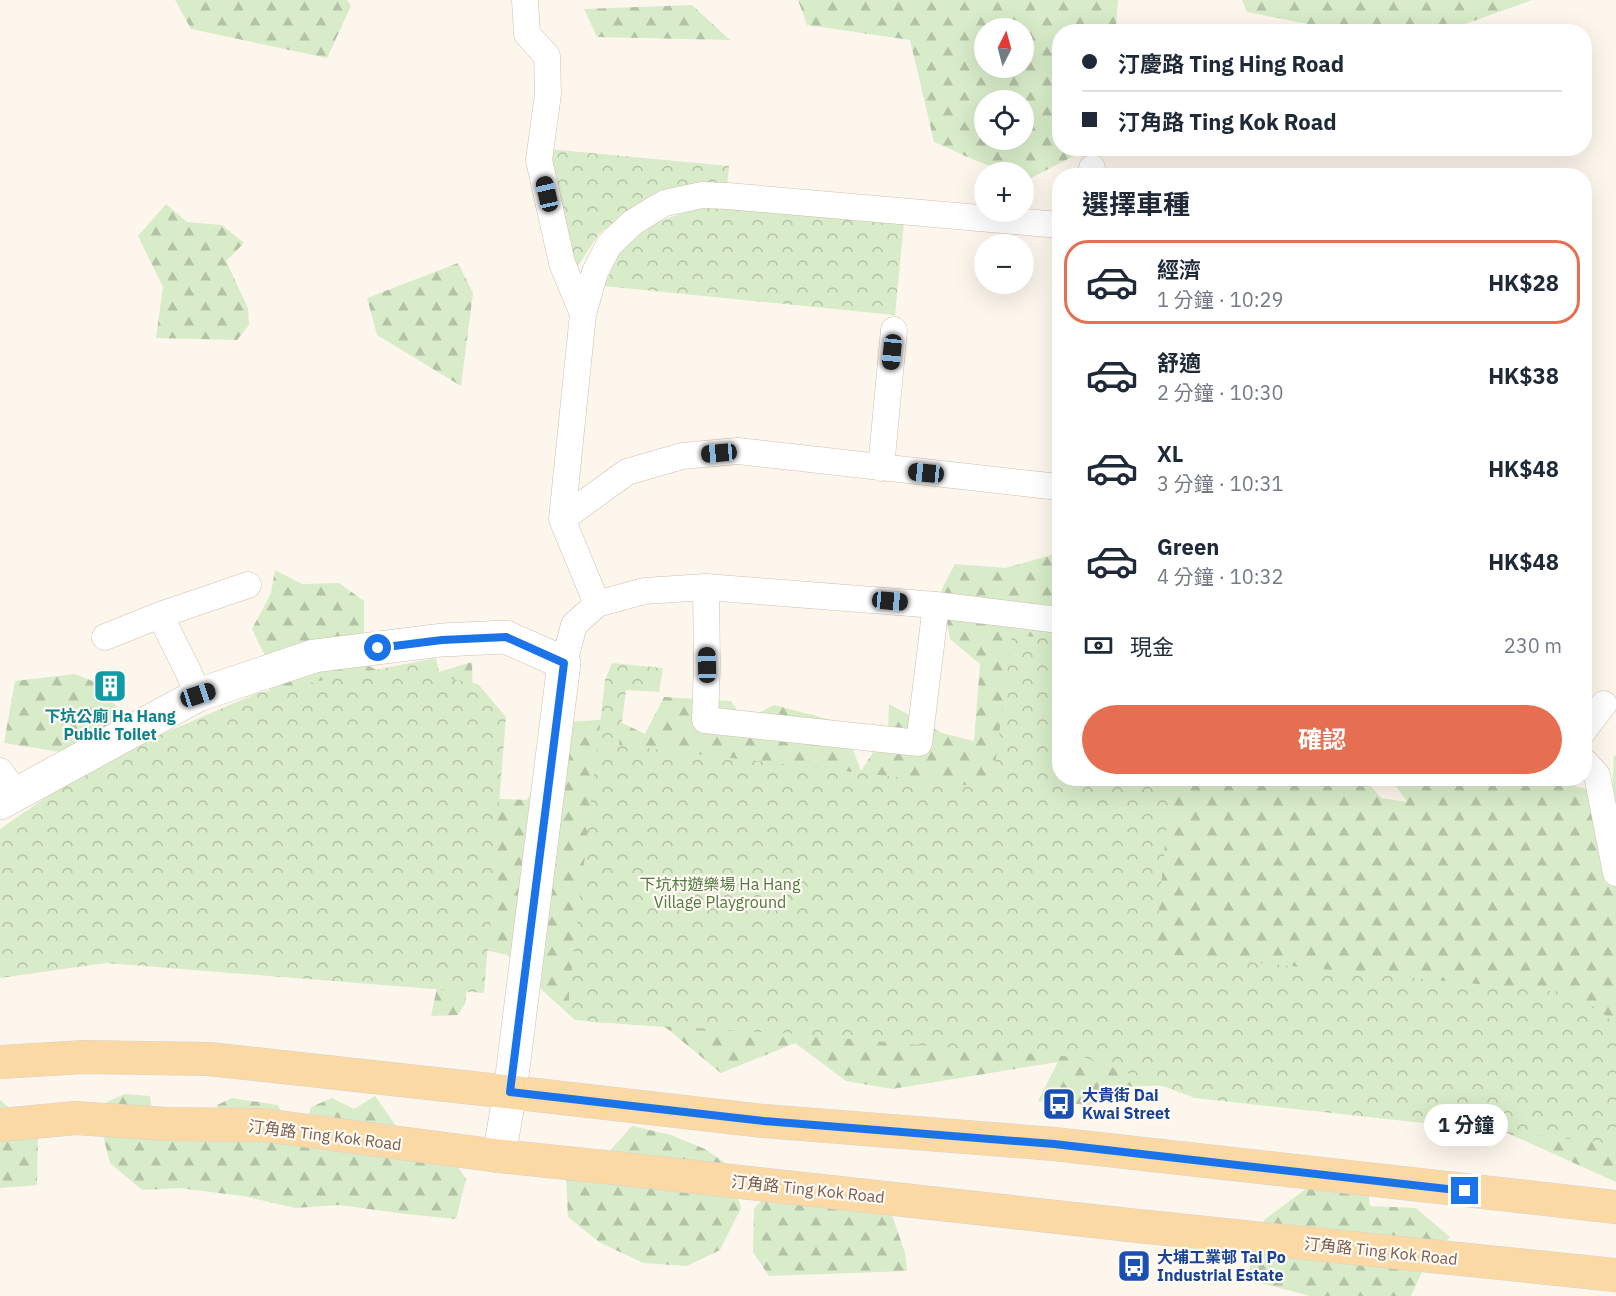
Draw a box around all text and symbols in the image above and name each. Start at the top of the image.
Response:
north arrow [974,18,1034,78]
map controls [974,18,1034,294]
text: 汀慶路 Ting Hing Road [1118,49,1344,78]
button: locate [974,90,1034,150]
text: 汀角路 Ting Kok Road [1118,107,1337,136]
button: + [974,162,1034,222]
car [534,174,560,214]
text: 選擇車種 [1082,186,1190,221]
button: − [974,234,1034,294]
icon: car [1085,255,1139,309]
text: 經濟 [1157,255,1201,284]
text: HK$28 [1488,268,1559,297]
text: 1 分鐘 · 10:29 [1157,286,1284,313]
car [881,333,903,371]
icon: car [1085,348,1139,402]
text: 舒適 [1157,348,1201,377]
text: HK$38 [1488,361,1559,390]
text: 2 分鐘 · 10:30 [1157,379,1284,406]
text: XL [1157,439,1183,468]
icon: car [1085,441,1139,495]
car [700,442,738,464]
text: HK$48 [1488,454,1559,483]
car [907,462,945,484]
text: 3 分鐘 · 10:31 [1157,470,1284,497]
text: Green [1157,532,1219,561]
icon: car [1085,534,1139,588]
text: HK$48 [1488,547,1559,576]
text: 4 分鐘 · 10:32 [1157,563,1284,590]
car [871,590,909,612]
icon: cash [1082,629,1115,662]
text: 現金 [1130,632,1174,661]
text: 230 m [1504,632,1562,659]
route start [364,634,391,661]
car [698,647,716,683]
building icon: 下坑公廁 Ha Hang Public Toilet [92,668,128,704]
car [178,681,218,709]
button: 確認 [1082,705,1562,774]
place label: 下坑公廁 Ha Hang Public Toilet [44,706,176,744]
park label: 下坑村遊樂場 Ha Hang Village Playground [640,874,801,912]
place label: 大貴街 Dai Kwai Street [1082,1085,1170,1123]
bus stop icon: 大貴街 Dai Kwai Street [1041,1086,1077,1122]
callout: 1 分鐘 [1423,1104,1507,1146]
text: 1 分鐘 [1438,1111,1494,1138]
street label: 汀角路 Ting Kok Road [247,1116,403,1154]
street label: 汀角路 Ting Kok Road [730,1171,886,1207]
route end [1451,1177,1478,1204]
street label: 汀角路 Ting Kok Road [1303,1233,1459,1269]
place label: 大埔工業邨 Tai Po Industrial Estate [1157,1247,1286,1285]
bus stop icon: 大埔工業邨 Tai Po Industrial Estate [1116,1248,1152,1284]

